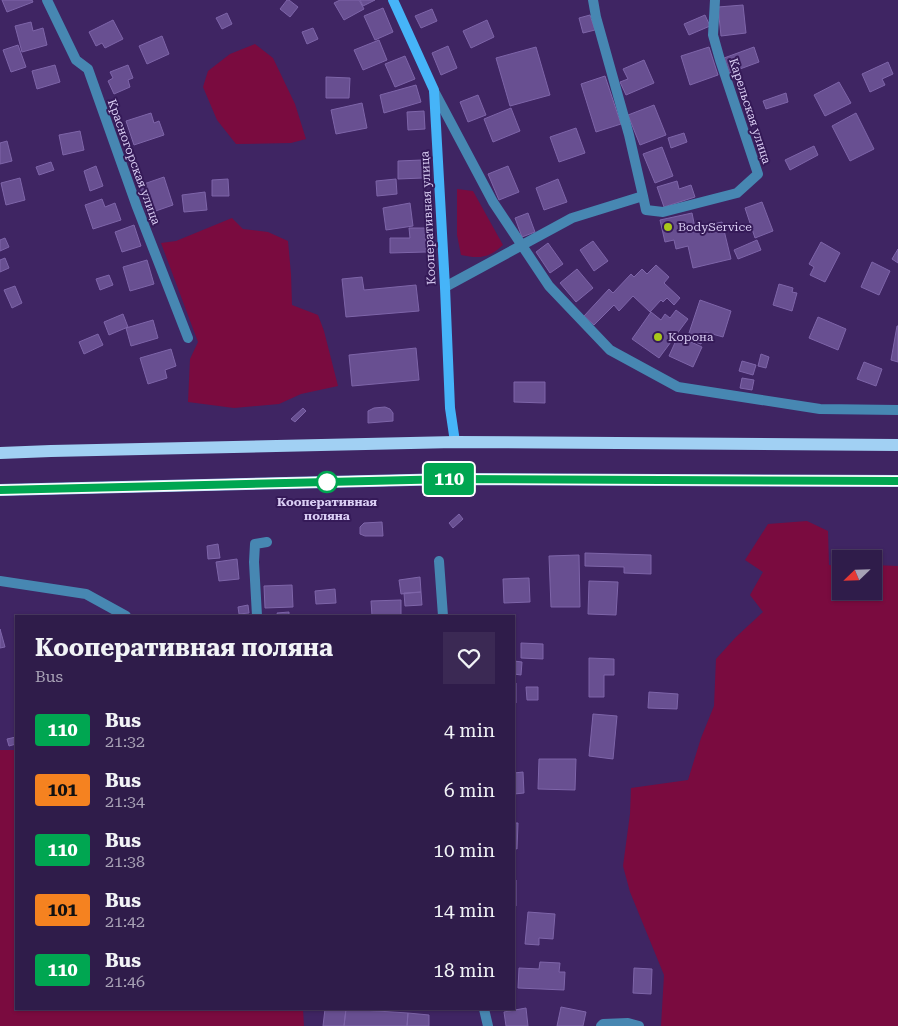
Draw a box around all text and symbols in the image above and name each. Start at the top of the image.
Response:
street label: Карельская улица [726,56,774,166]
street label: Красногорская улица [105,97,163,227]
street label: Кооперативная улица [417,150,439,285]
place label: BodyService [678,220,752,234]
marker: BodyService [662,221,674,233]
place label: Корона [668,330,714,344]
marker: Корона [652,331,664,343]
line badge: 110 [420,463,478,495]
text: 110 [434,468,464,489]
marker: Кооперативная поляна [316,471,338,493]
place label: Кооперативная поляна [277,495,378,523]
north arrow [832,550,882,600]
map controls [832,550,882,600]
button: heart [443,632,495,684]
text: Кооперативная поляна [35,634,333,662]
text: Bus [35,667,63,686]
text: Bus [105,709,141,732]
text: 110 [47,719,78,740]
text: 4 min [444,719,495,742]
text: 21:32 [105,732,145,751]
text: Bus [105,769,141,792]
text: 101 [47,779,78,800]
text: 6 min [444,779,495,802]
text: 21:34 [105,792,145,811]
text: Bus [105,829,141,852]
text: 110 [47,839,78,860]
text: 10 min [433,839,495,862]
text: 21:38 [105,852,145,871]
text: Bus [105,889,141,912]
text: 101 [47,899,78,920]
text: 14 min [433,899,495,922]
text: 21:42 [105,912,145,931]
text: Bus [105,949,141,972]
text: 110 [47,959,78,980]
text: 18 min [433,959,495,982]
text: 21:46 [105,972,145,991]

